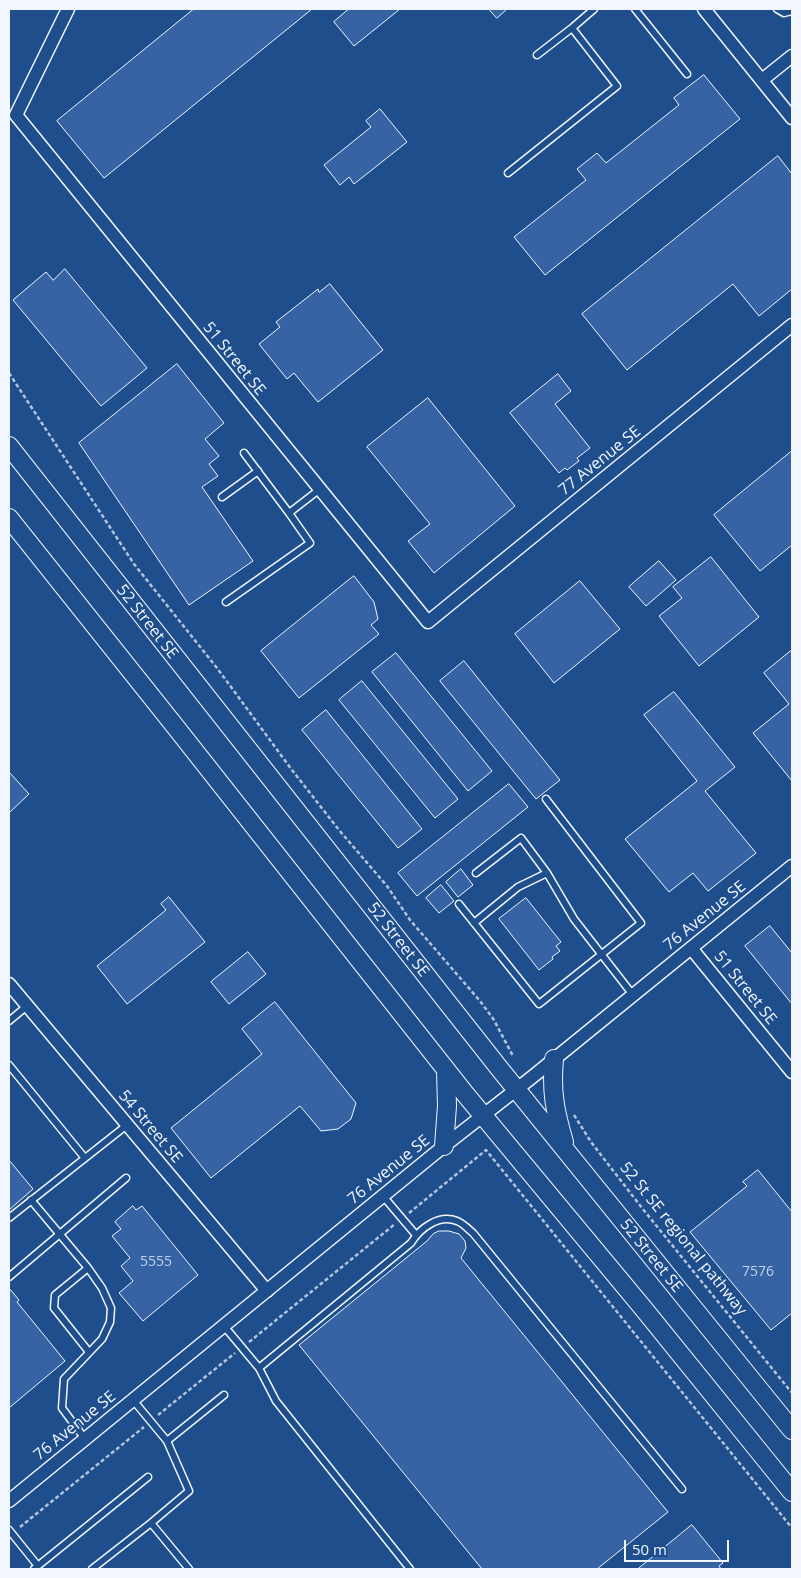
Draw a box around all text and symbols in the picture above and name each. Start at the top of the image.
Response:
street label: 51 Street SE [199,318,269,400]
street label: 77 Avenue SE [555,422,645,500]
street label: 52 Street SE [112,581,182,663]
street label: 76 Avenue SE [660,877,750,955]
street label: 52 Street SE [363,899,433,981]
street label: 51 Street SE [710,947,780,1029]
street label: 54 Street SE [114,1087,186,1167]
street label: 76 Avenue SE [344,1131,434,1209]
street label: 52 St SE regional pathway [615,1159,751,1319]
street label: 52 Street SE [616,1215,686,1297]
house number: 5555 [140,1254,172,1270]
house number: 7576 [742,1264,774,1280]
street label: 76 Avenue SE [30,1387,120,1465]
scale bar [626,1530,731,1562]
text: 50 m [632,1539,667,1559]

